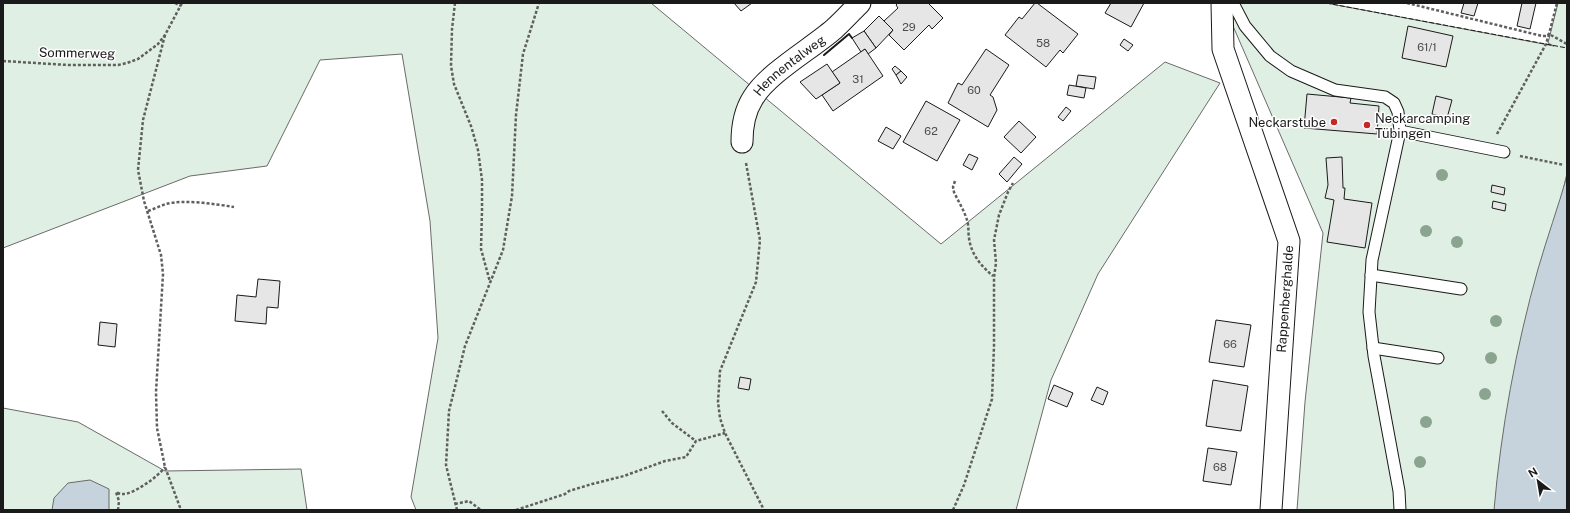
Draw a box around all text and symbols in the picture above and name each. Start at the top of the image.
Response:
house number: 29 [902,21,916,33]
street label: Hennentalweg [750,32,828,99]
house number: 58 [1036,37,1050,49]
house number: 61/1 [1417,41,1437,53]
street label: Sommerweg [39,45,115,61]
house number: 31 [852,73,864,85]
house number: 60 [967,84,981,96]
place label: Neckarcamping Tübingen [1375,111,1470,141]
place label: Neckarstube [1248,115,1326,130]
marker: Neckarstube [1329,117,1339,127]
marker: Neckarcamping Tübingen [1362,120,1372,130]
house number: 62 [924,125,938,137]
street label: Rappenberghalde [1274,245,1296,353]
house number: 66 [1223,338,1237,350]
house number: 68 [1213,461,1227,473]
north arrow [1518,461,1558,501]
text: N [1526,465,1540,480]

